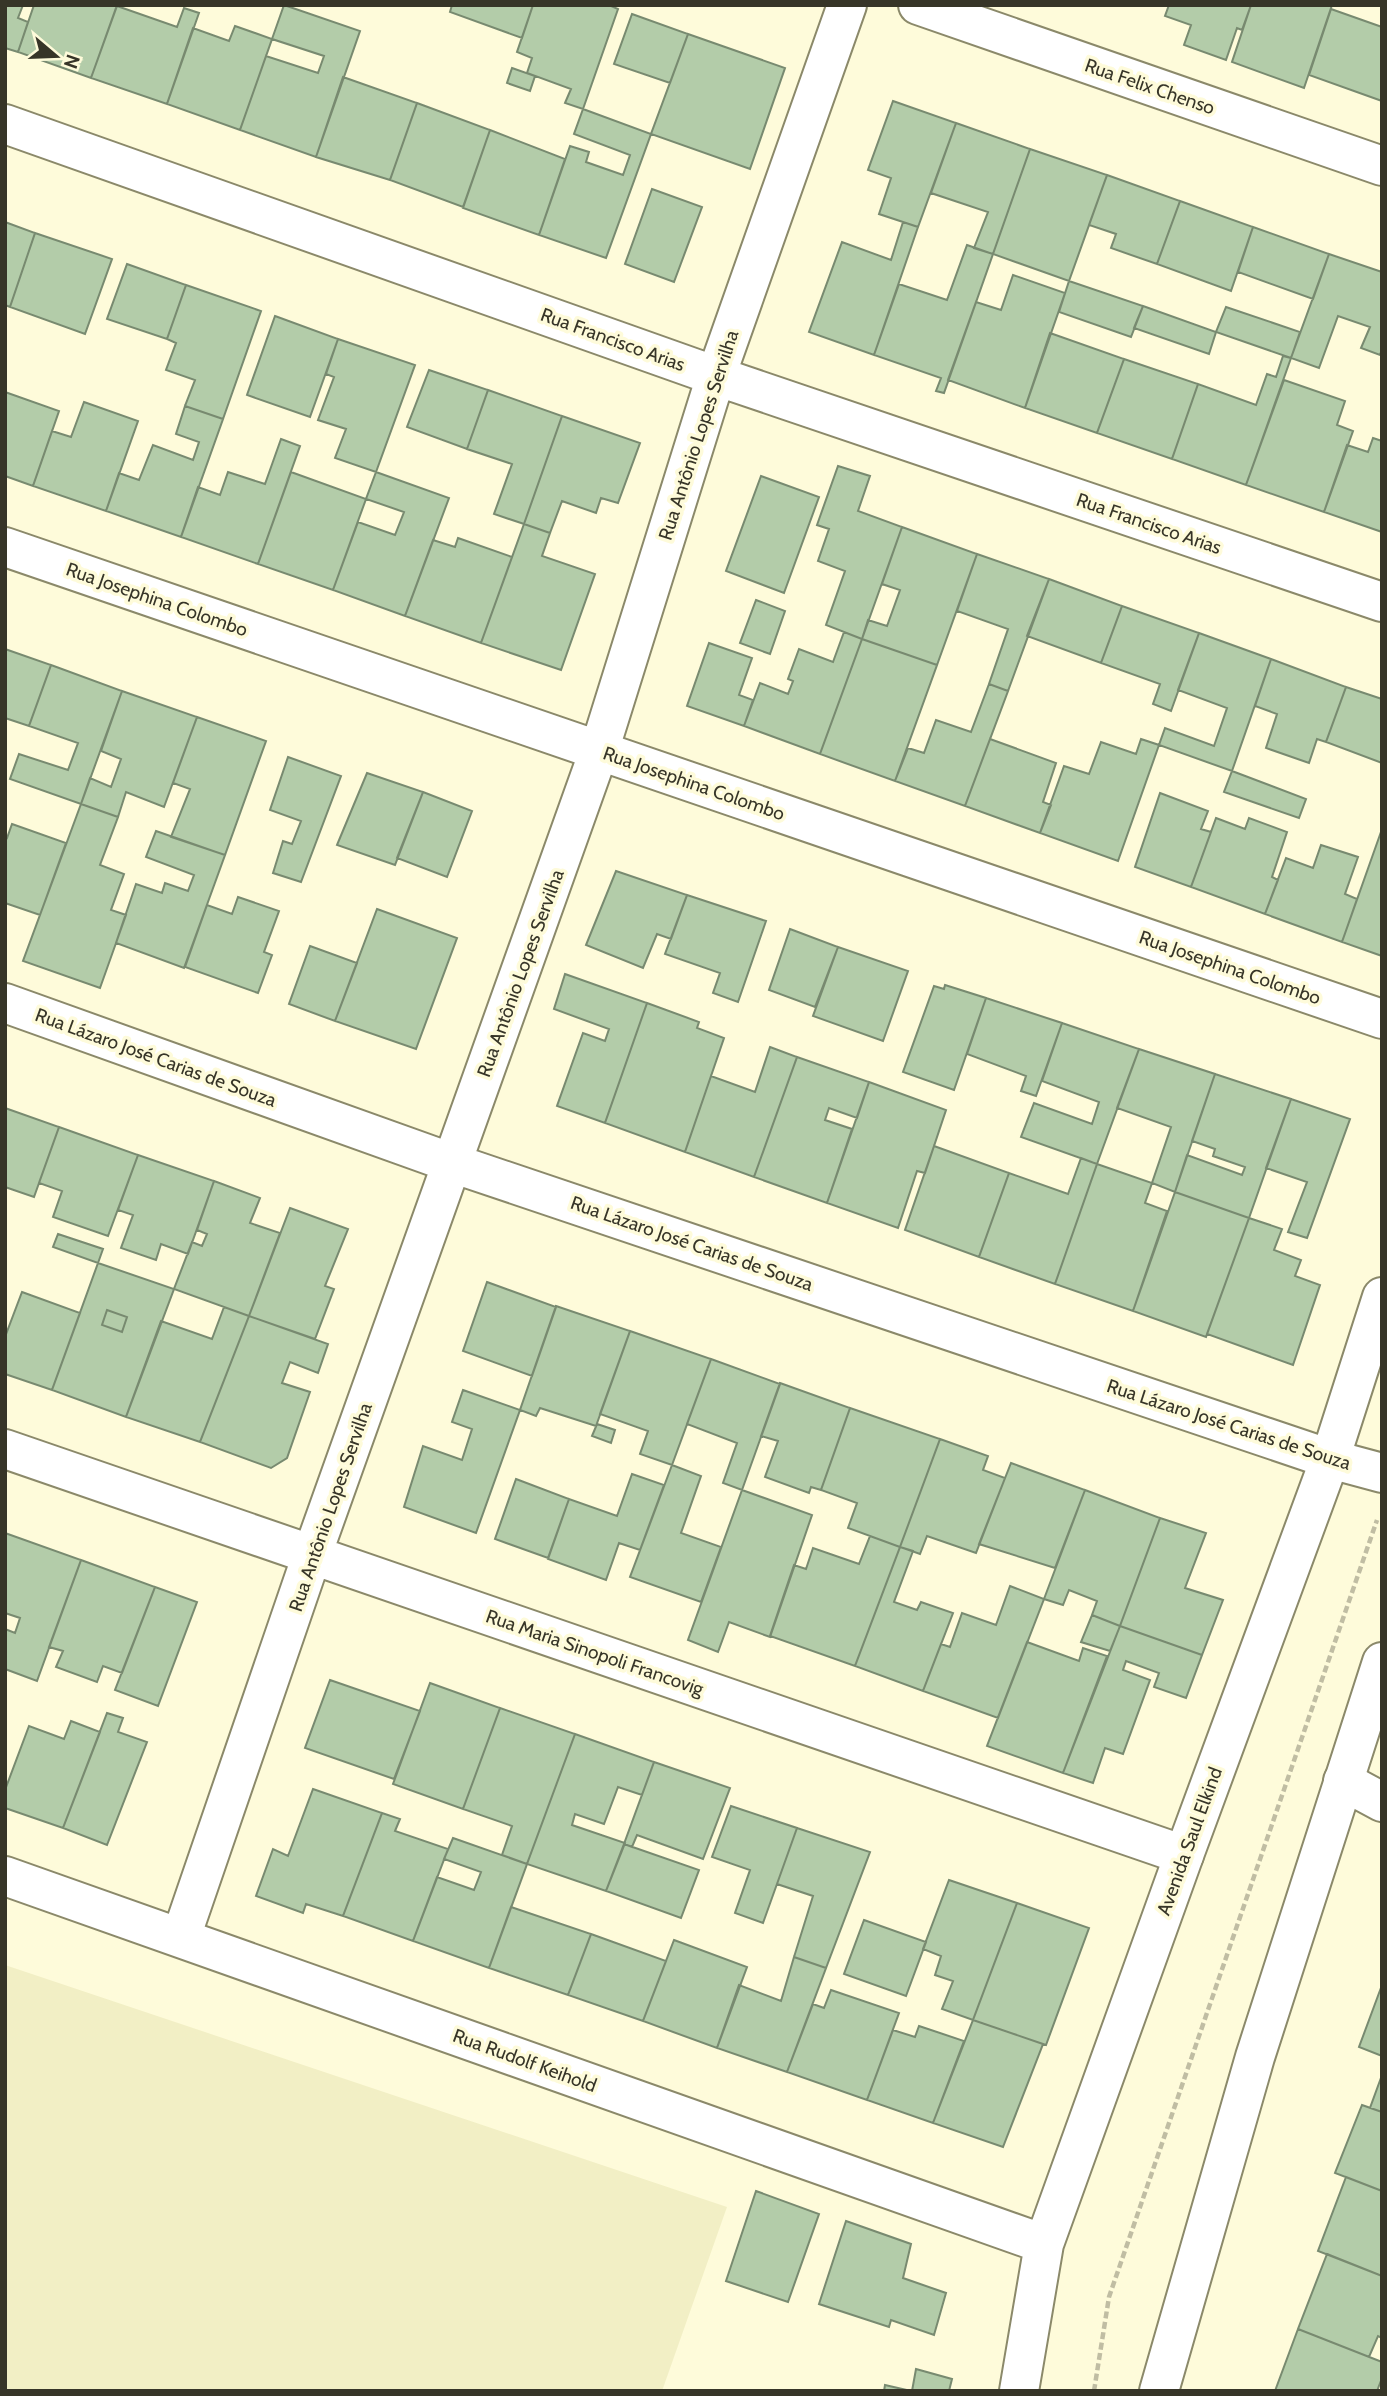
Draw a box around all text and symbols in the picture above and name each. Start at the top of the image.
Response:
north arrow [21,21,91,91]
text: N [59,51,85,71]
street label: Rua Felix Chenso [1082,53,1218,119]
street label: Rua Francisco Arias [538,303,688,376]
street label: Rua Antônio Lopes Servilha [654,327,743,543]
street label: Rua Francisco Arias [1073,488,1224,559]
street label: Rua Josephina Colombo [63,558,251,641]
street label: Rua Josephina Colombo [600,742,788,825]
street label: Rua Antônio Lopes Servilha [472,866,569,1080]
street label: Rua Josephina Colombo [1136,926,1324,1009]
street label: Rua Lázaro José Carias de Souza [32,1003,280,1112]
street label: Rua Lázaro José Carias de Souza [568,1191,816,1296]
street label: Rua Lázaro José Carias de Souza [1104,1374,1354,1475]
street label: Rua Antônio Lopes Servilha [284,1400,377,1615]
street label: Rua Maria Sinopoli Francovig [483,1604,707,1701]
street label: Avenida Saul Elkind [1152,1764,1227,1918]
street label: Rua Rudolf Keihold [450,2024,600,2097]

